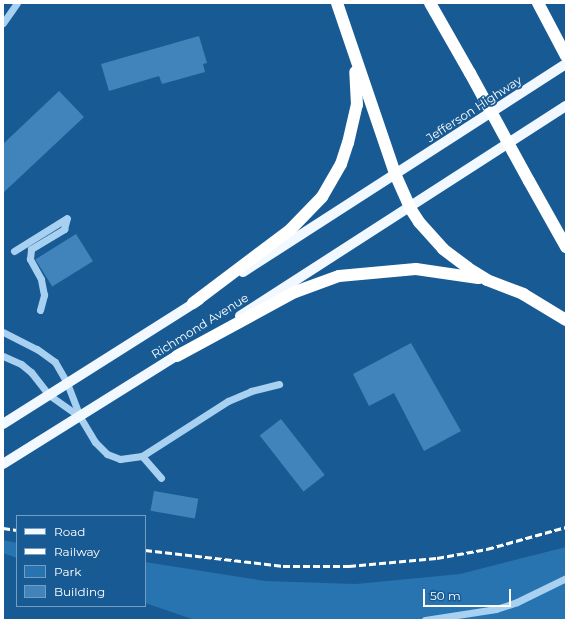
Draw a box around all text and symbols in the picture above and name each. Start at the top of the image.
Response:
street label: Jefferson Highway [424,73,524,145]
street label: Richmond Avenue [149,290,251,362]
legend [16,515,146,607]
text: Road [54,524,85,539]
text: Railway [54,544,100,559]
text: Park [54,564,81,579]
scale bar [425,581,513,607]
text: Building [54,584,105,599]
text: 50 m [430,588,461,603]

